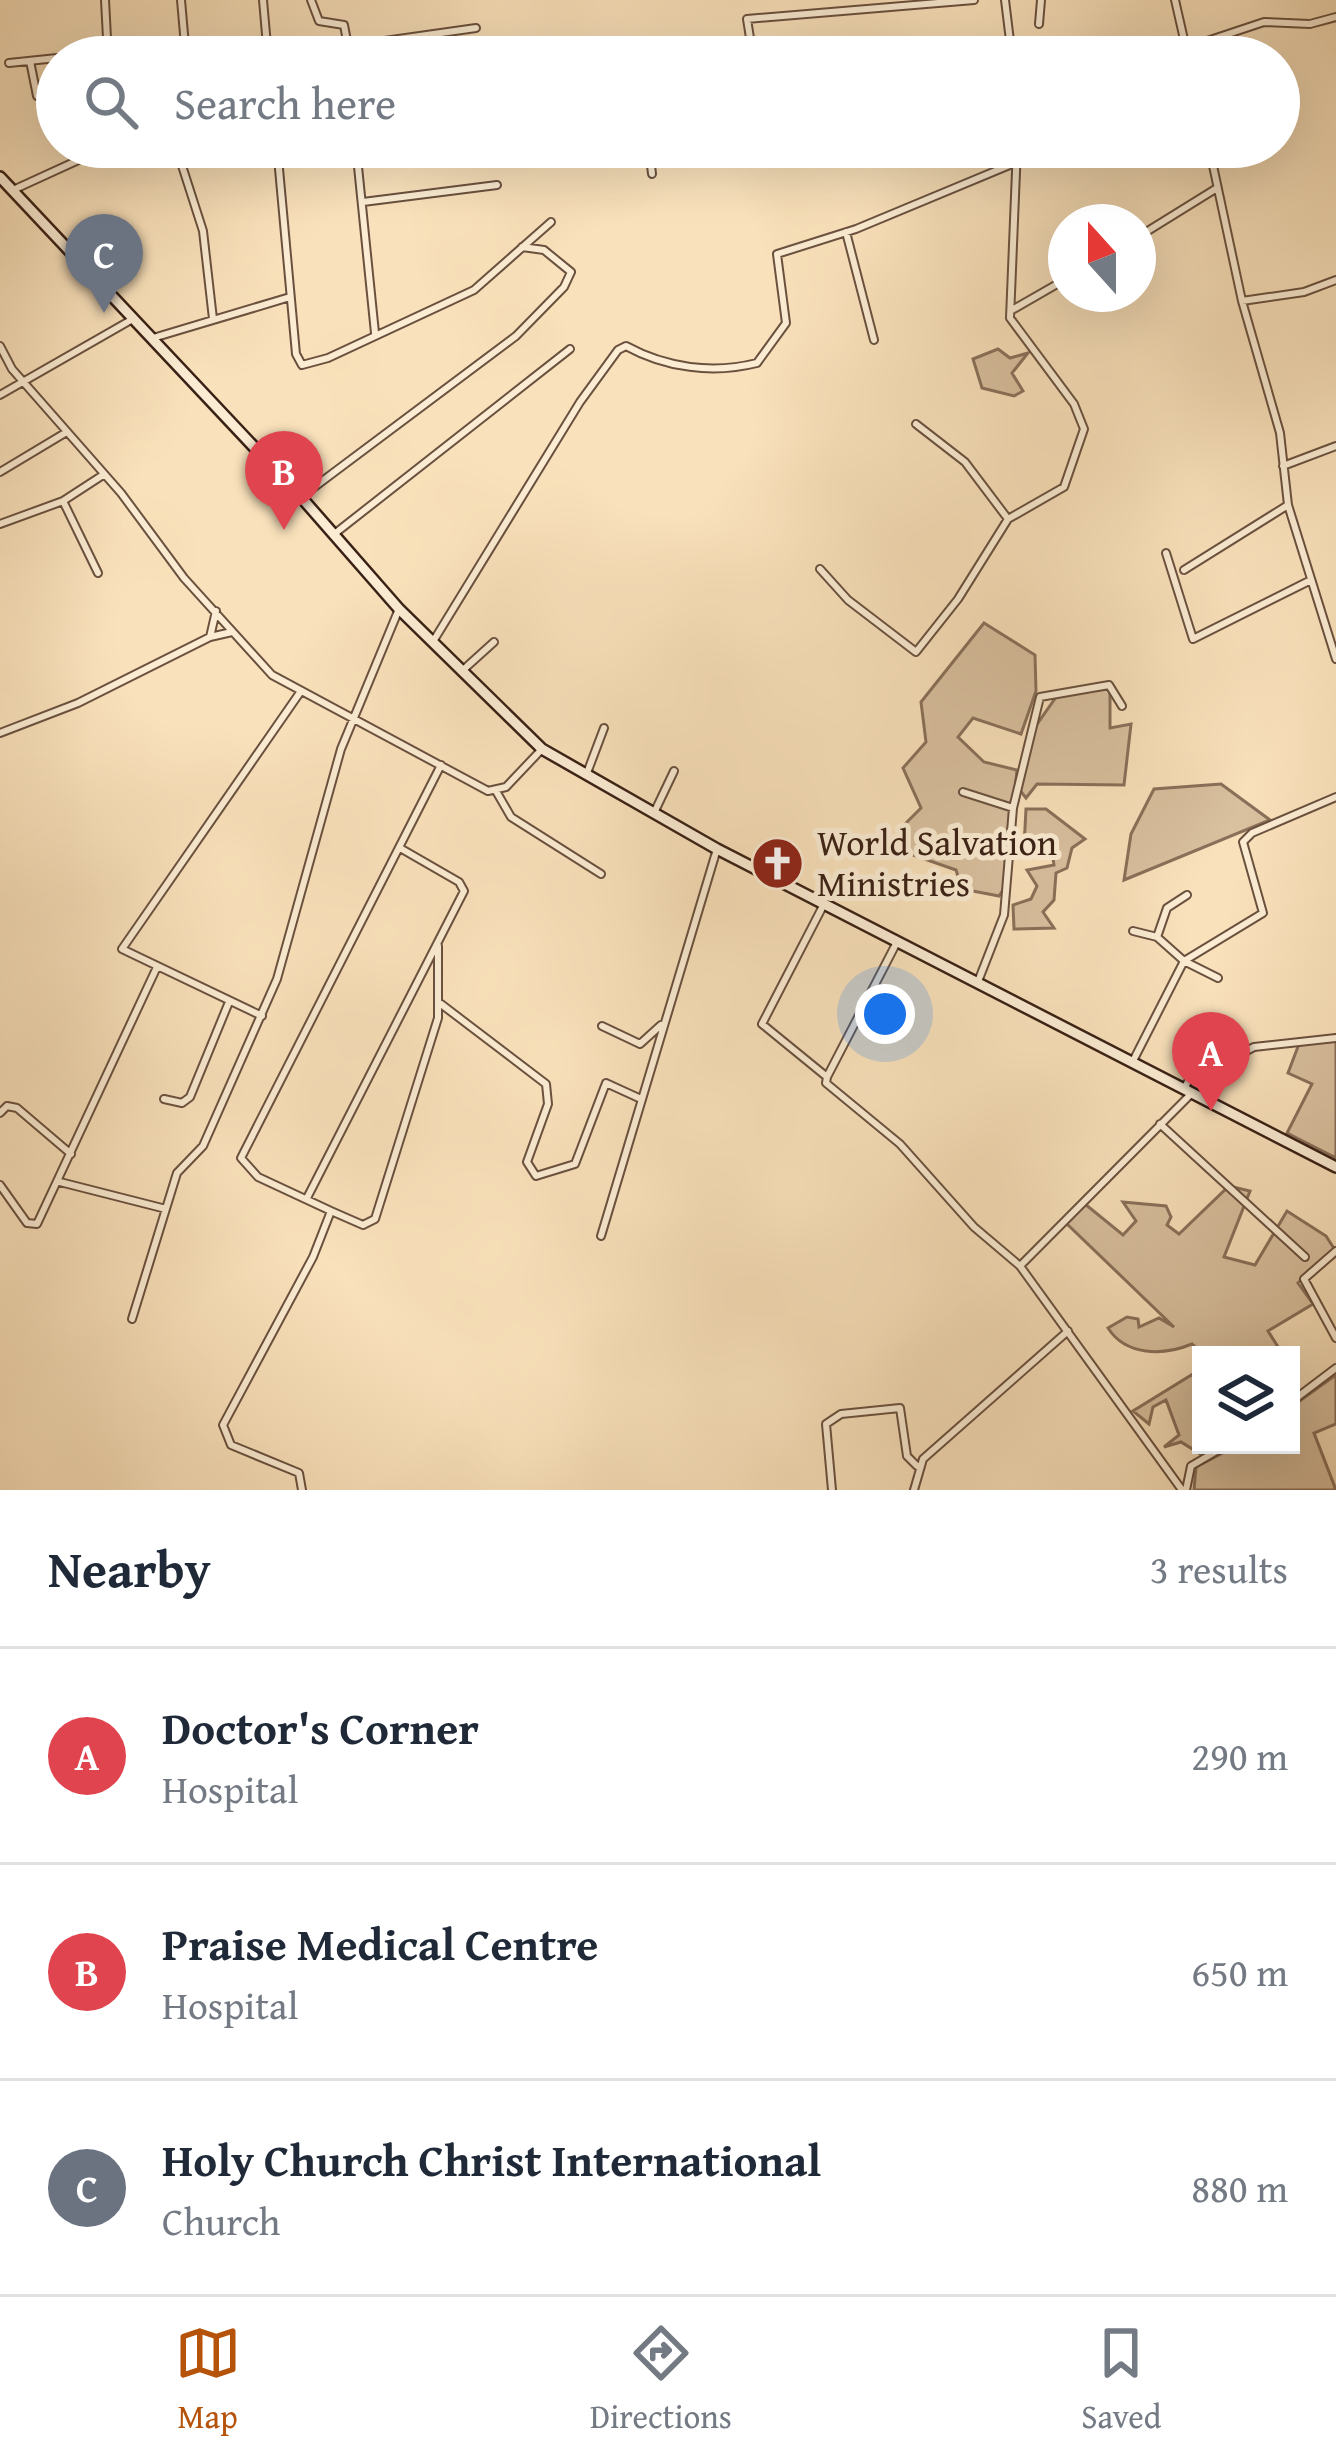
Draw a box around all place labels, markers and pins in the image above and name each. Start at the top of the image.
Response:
pin: C [65,214,143,313]
pin: B [245,431,323,530]
place label: World Salvation Ministries [817,815,1057,909]
church icon: World Salvation Ministries [750,835,806,891]
pin: A [1172,1012,1250,1111]

